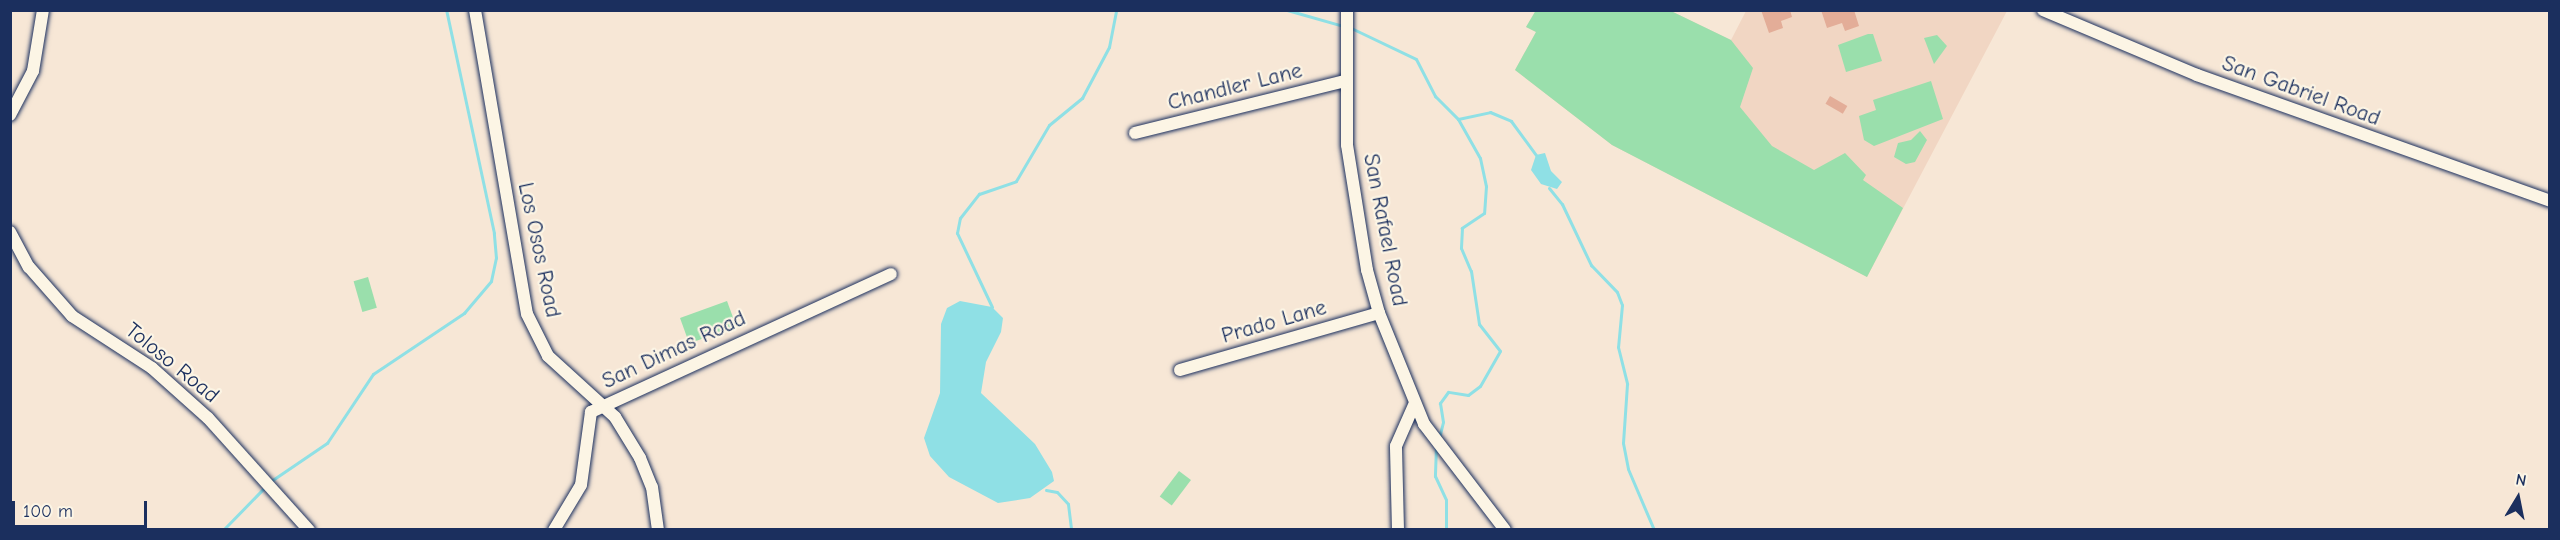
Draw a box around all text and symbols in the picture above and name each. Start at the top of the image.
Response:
street label: San Gabriel Road [2218,50,2384,132]
street label: Chandler Lane [1165,58,1305,116]
street label: San Rafael Road [1357,151,1413,309]
street label: Los Osos Road [512,180,566,320]
street label: Prado Lane [1219,294,1329,350]
street label: San Dimas Road [598,305,750,395]
street label: Toloso Road [120,317,224,409]
north arrow [2488,468,2548,528]
text: N [2514,471,2528,490]
scale bar [15,489,150,527]
text: 100 m [23,501,73,522]

